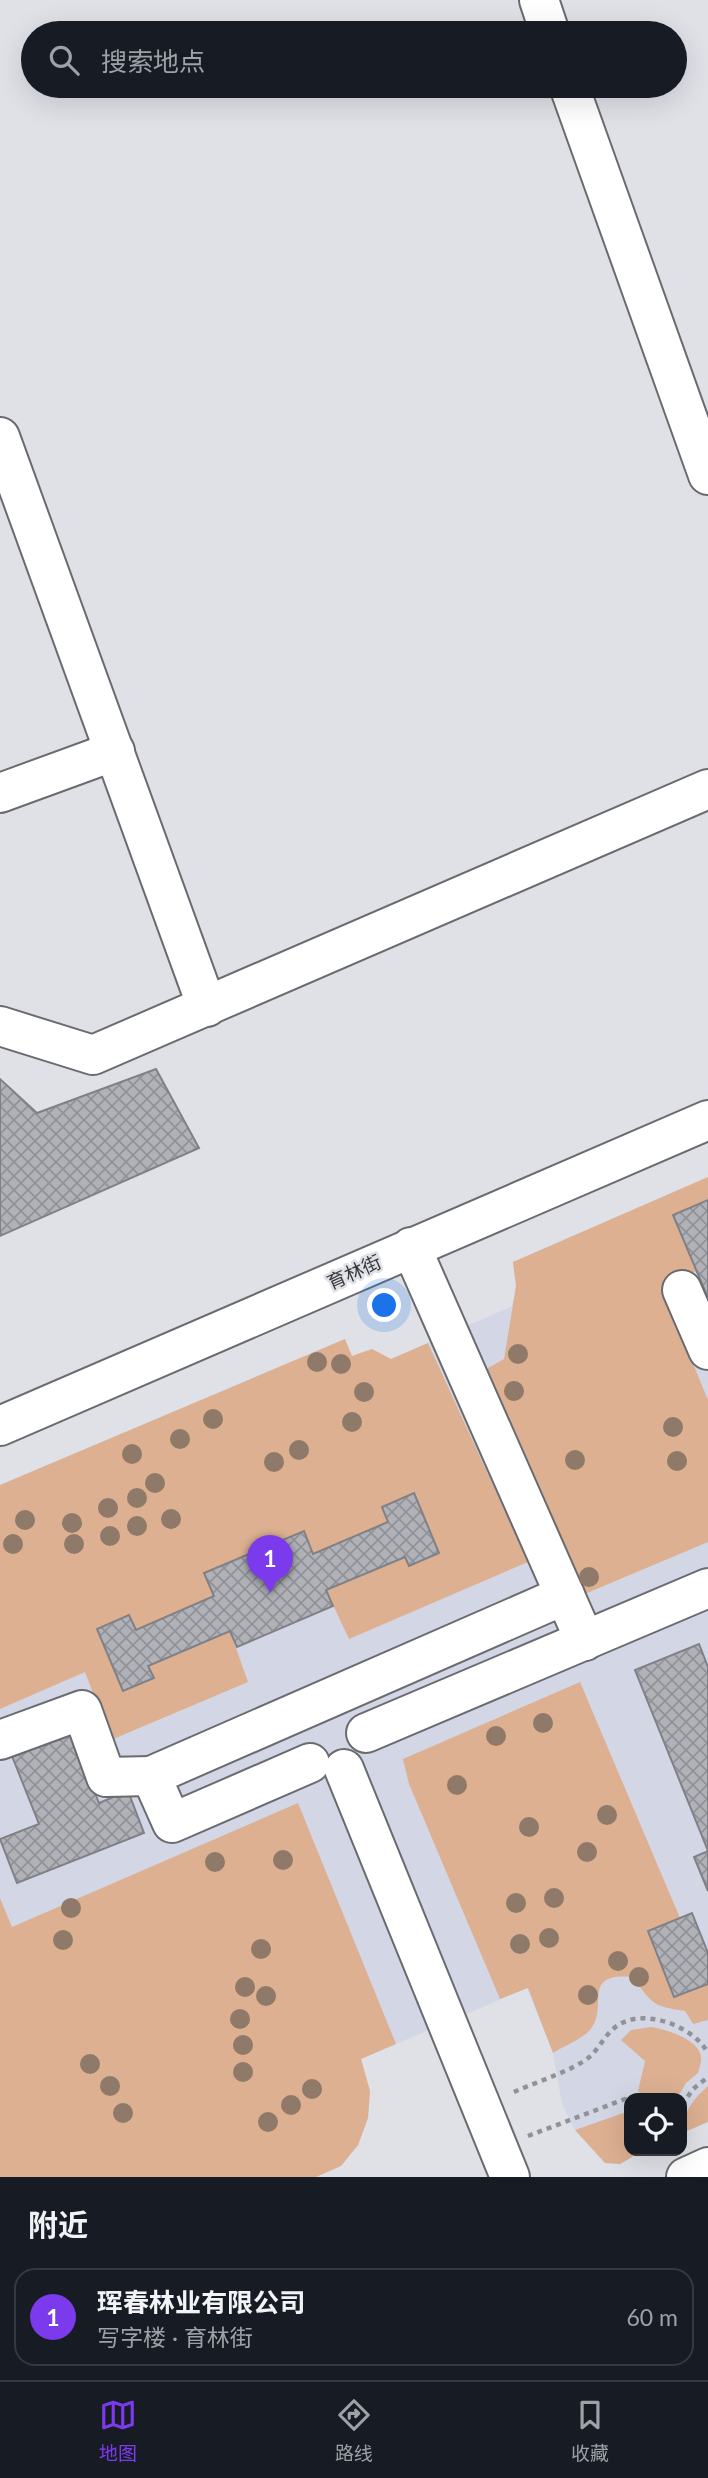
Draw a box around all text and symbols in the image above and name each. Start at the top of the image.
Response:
search box [21,21,687,98]
icon: search [45,41,83,79]
text: 搜索地点 [101,45,205,77]
street label: 育林街 [323,1249,385,1294]
your location [367,1288,401,1322]
pin: 1 [247,1535,293,1593]
map controls [624,2093,687,2156]
button: locate [624,2093,687,2156]
text: 附近 [28,2206,88,2242]
text: 珲春林业有限公司 [97,2286,305,2318]
text: 1 [46,2303,60,2331]
text: 60 m [627,2303,678,2331]
text: 写字楼 · 育林街 [97,2323,253,2351]
tab: 地图 [99,2396,137,2465]
tab: 路线 [335,2396,373,2465]
tab: 收藏 [571,2396,609,2465]

